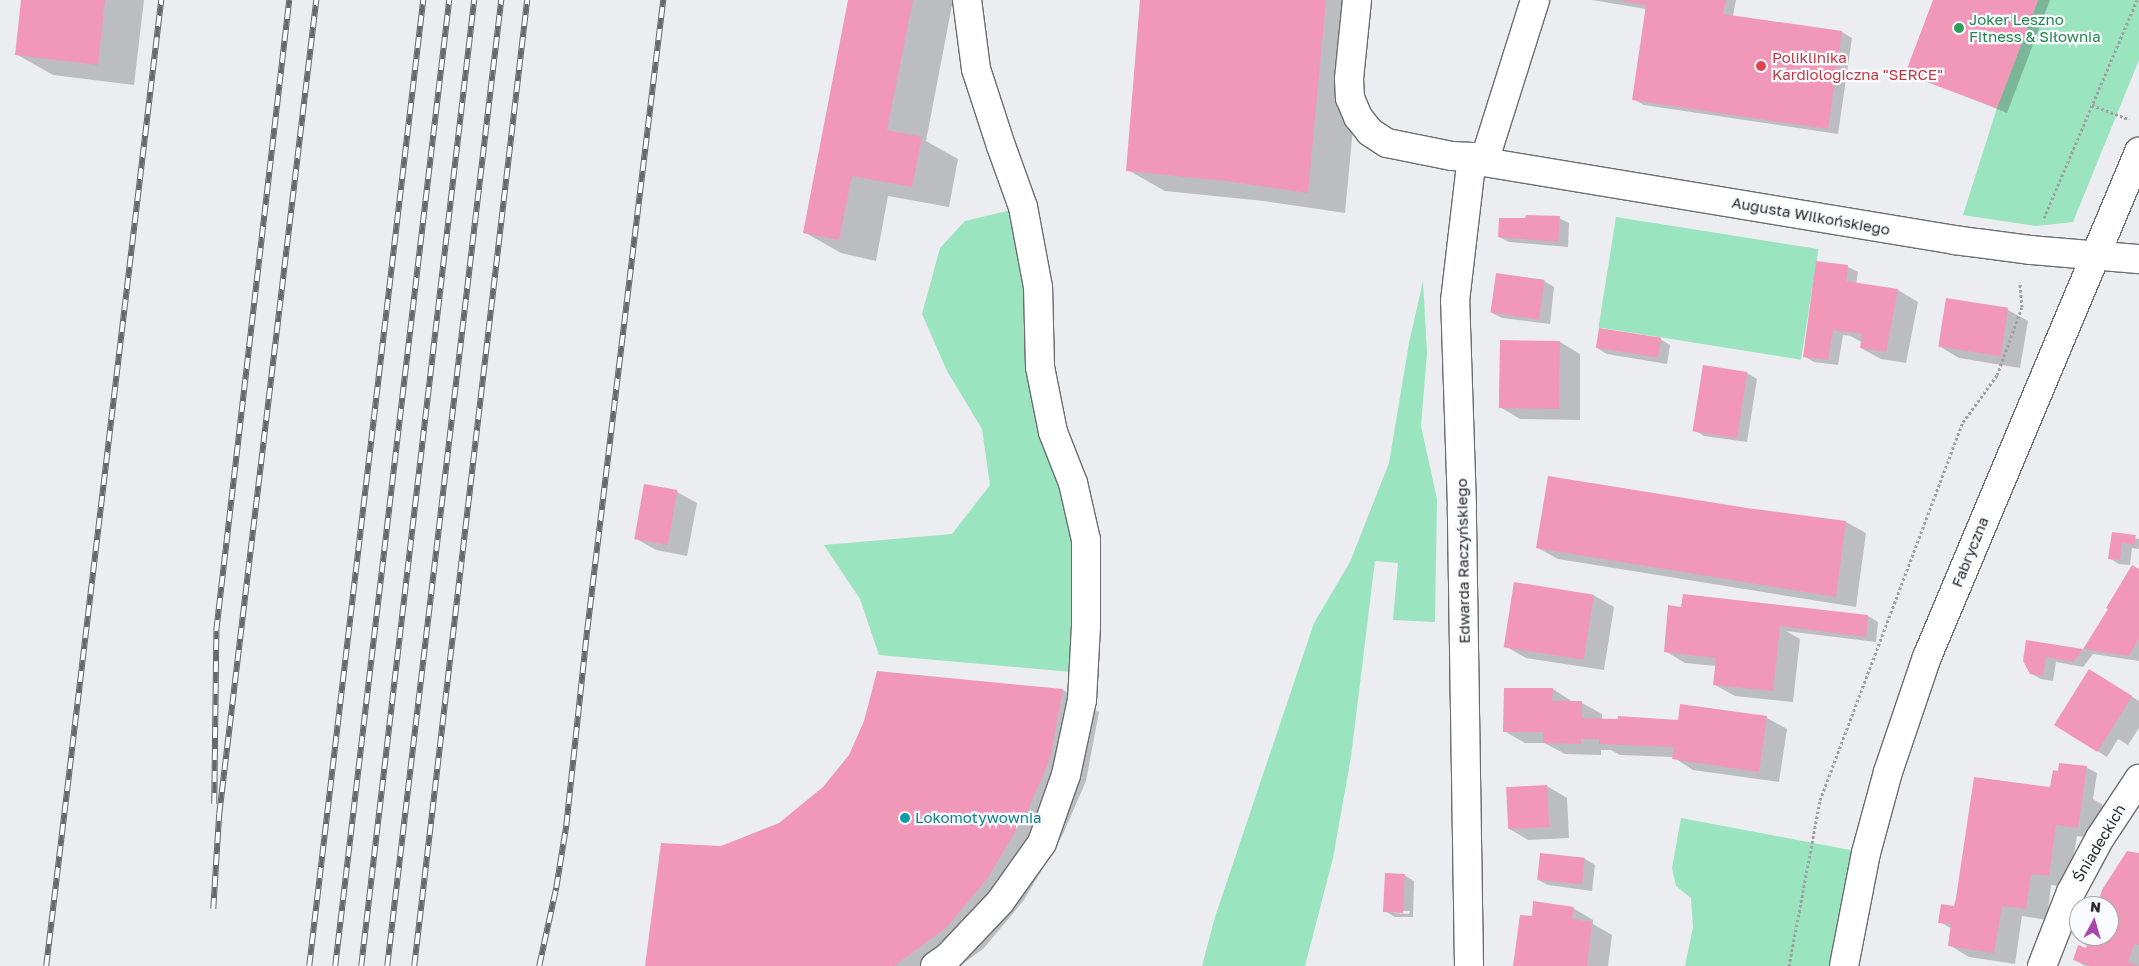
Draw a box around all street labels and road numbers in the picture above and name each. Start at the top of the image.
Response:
street label: Augusta Wilkońskiego [1731,193,1891,239]
street label: Edwarda Raczyńskiego [1453,478,1473,644]
street label: Fabryczna [1948,514,1992,590]
street label: Śniadeckich [2069,801,2129,885]

